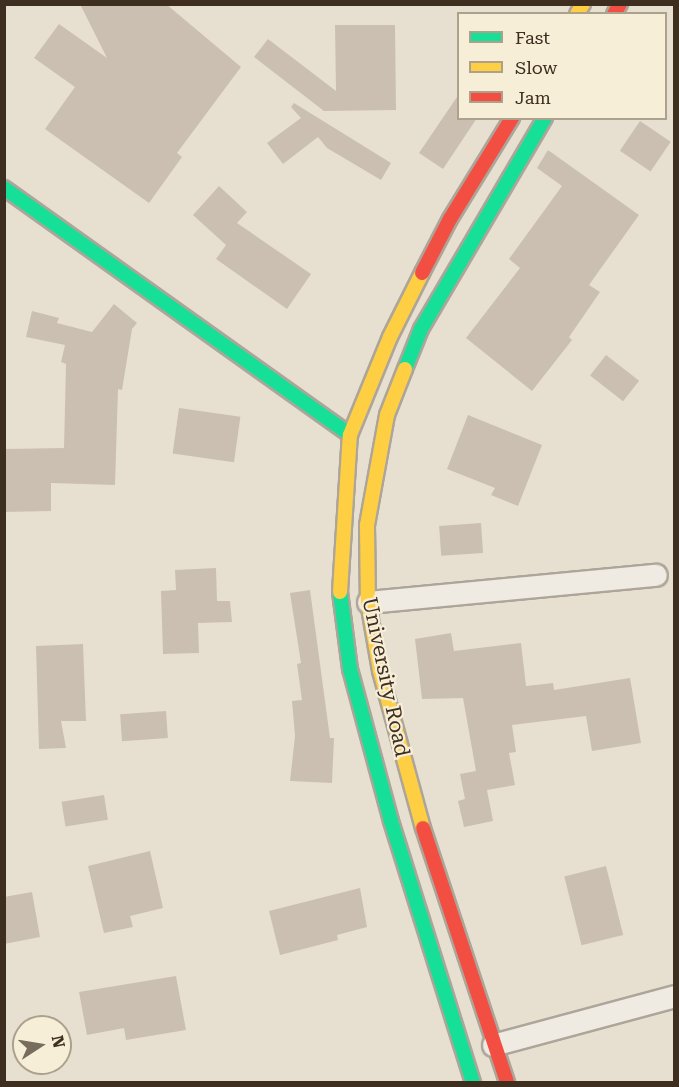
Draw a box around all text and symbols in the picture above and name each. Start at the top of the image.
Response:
legend [457,12,667,120]
text: Fast [515,27,550,48]
text: Slow [515,57,557,78]
text: Jam [515,87,551,108]
street label: University Road [357,595,415,759]
north arrow [12,1015,72,1075]
text: N [48,1034,69,1050]

